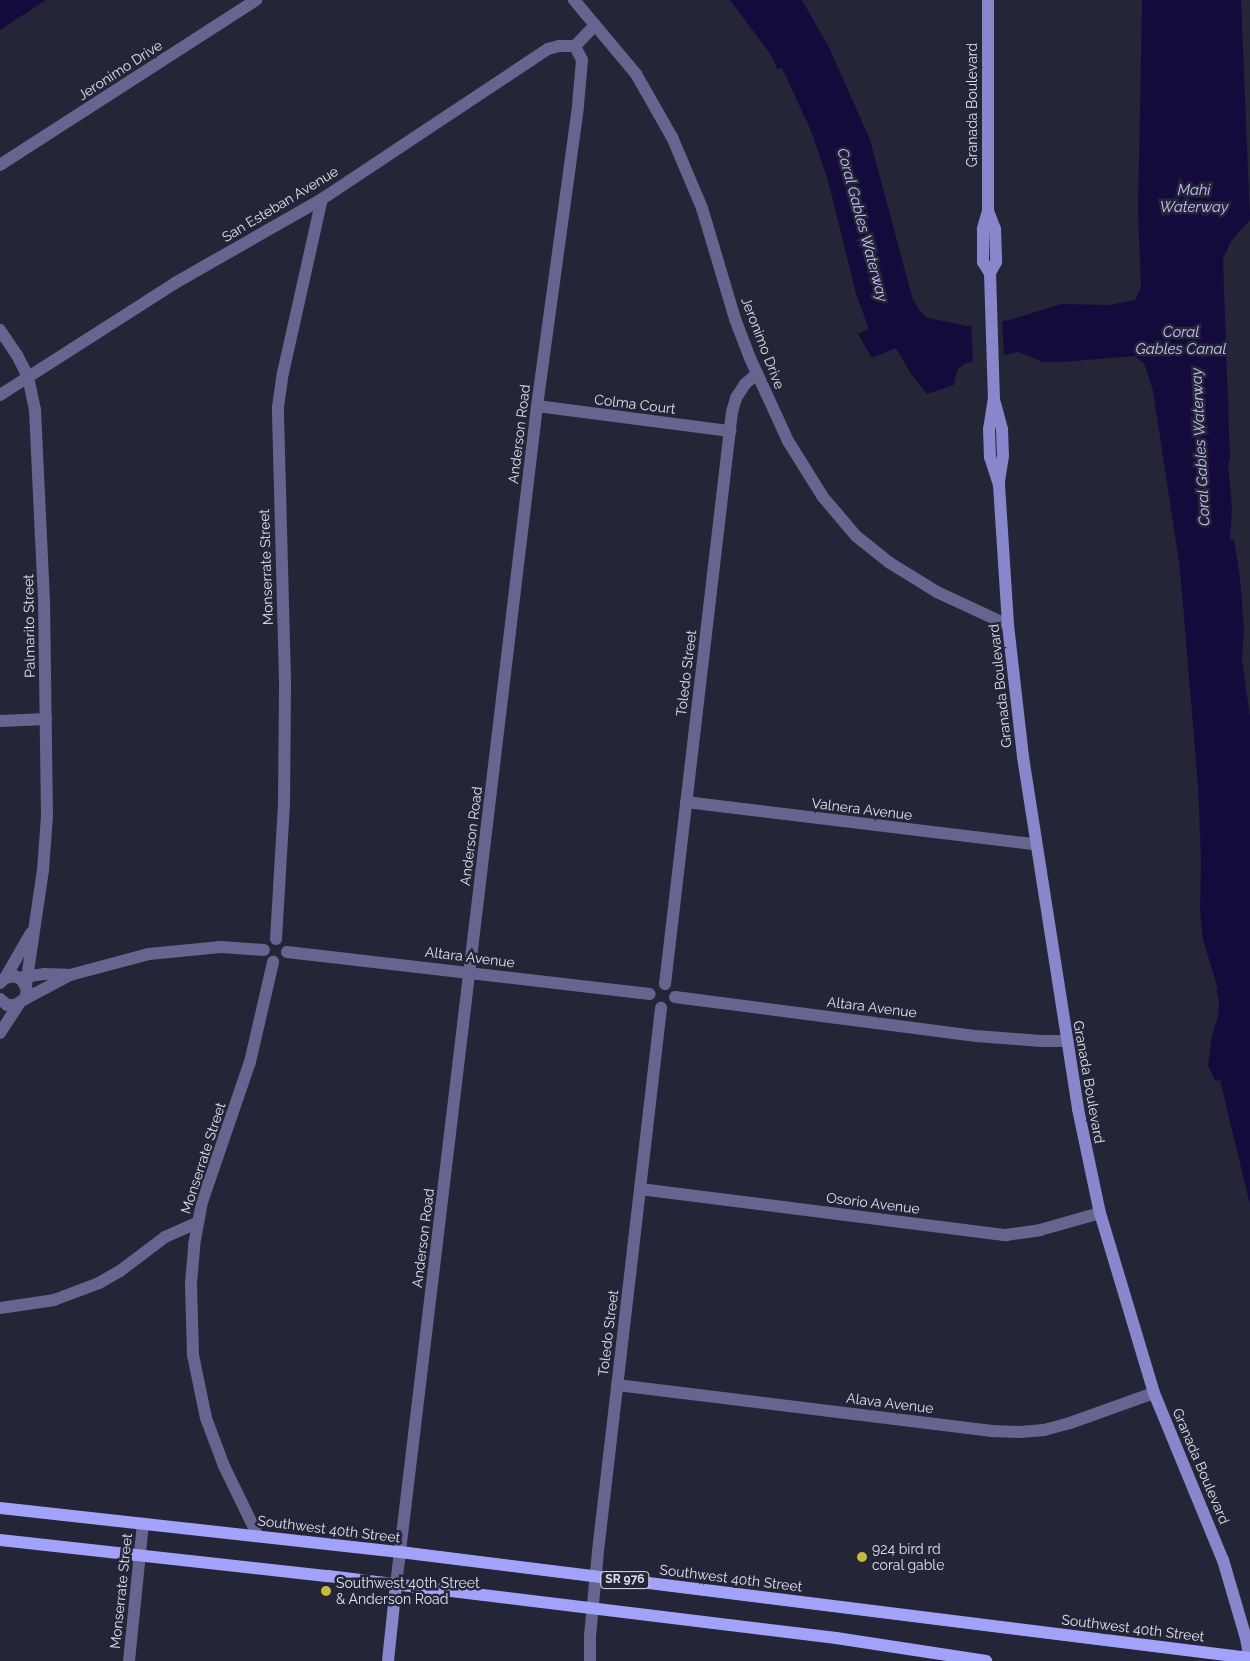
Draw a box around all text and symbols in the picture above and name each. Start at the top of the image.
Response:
street label: Jeronimo Drive [75,36,165,104]
street label: Granada Boulevard [964,43,980,167]
water label: Coral Gables Waterway [833,146,891,304]
street label: San Esteban Avenue [219,163,341,245]
water label: Mahi Waterway [1160,181,1228,216]
street label: Jeronimo Drive [738,295,788,391]
water label: Coral Gables Canal [1136,323,1226,358]
water label: Coral Gables Waterway [1188,367,1214,527]
street label: Anderson Road [505,383,533,485]
street label: Colma Court [593,391,677,417]
street label: Monserrate Street [256,509,276,625]
street label: Palmarito Street [20,574,38,678]
street label: Granada Boulevard [985,623,1015,749]
street label: Toledo Street [672,629,700,717]
street label: Anderson Road [457,785,485,887]
street label: Valnera Avenue [810,794,914,824]
street label: Altara Avenue [424,943,516,971]
street label: Altara Avenue [826,993,918,1021]
street label: Granada Boulevard [1070,1019,1108,1145]
street label: Monserrate Street [177,1100,229,1216]
street label: Anderson Road [409,1187,437,1289]
street label: Osorio Avenue [825,1189,921,1217]
street label: Toledo Street [594,1289,622,1377]
street label: Alava Avenue [845,1389,935,1417]
street label: Granada Boulevard [1169,1405,1233,1527]
street label: Southwest 40th Street [257,1512,401,1546]
street label: Monserrate Street [107,1532,135,1650]
place label: 924 bird rd coral gable [872,1541,945,1574]
marker: 924 bird rd coral gable [856,1551,868,1563]
street label: Southwest 40th Street [659,1561,803,1595]
road number: SR 976 [600,1570,650,1590]
place label: Southwest 40th Street & Anderson Road [336,1575,480,1608]
marker: Southwest 40th Street & Anderson Road [320,1585,332,1597]
street label: Southwest 40th Street [1061,1611,1205,1645]

